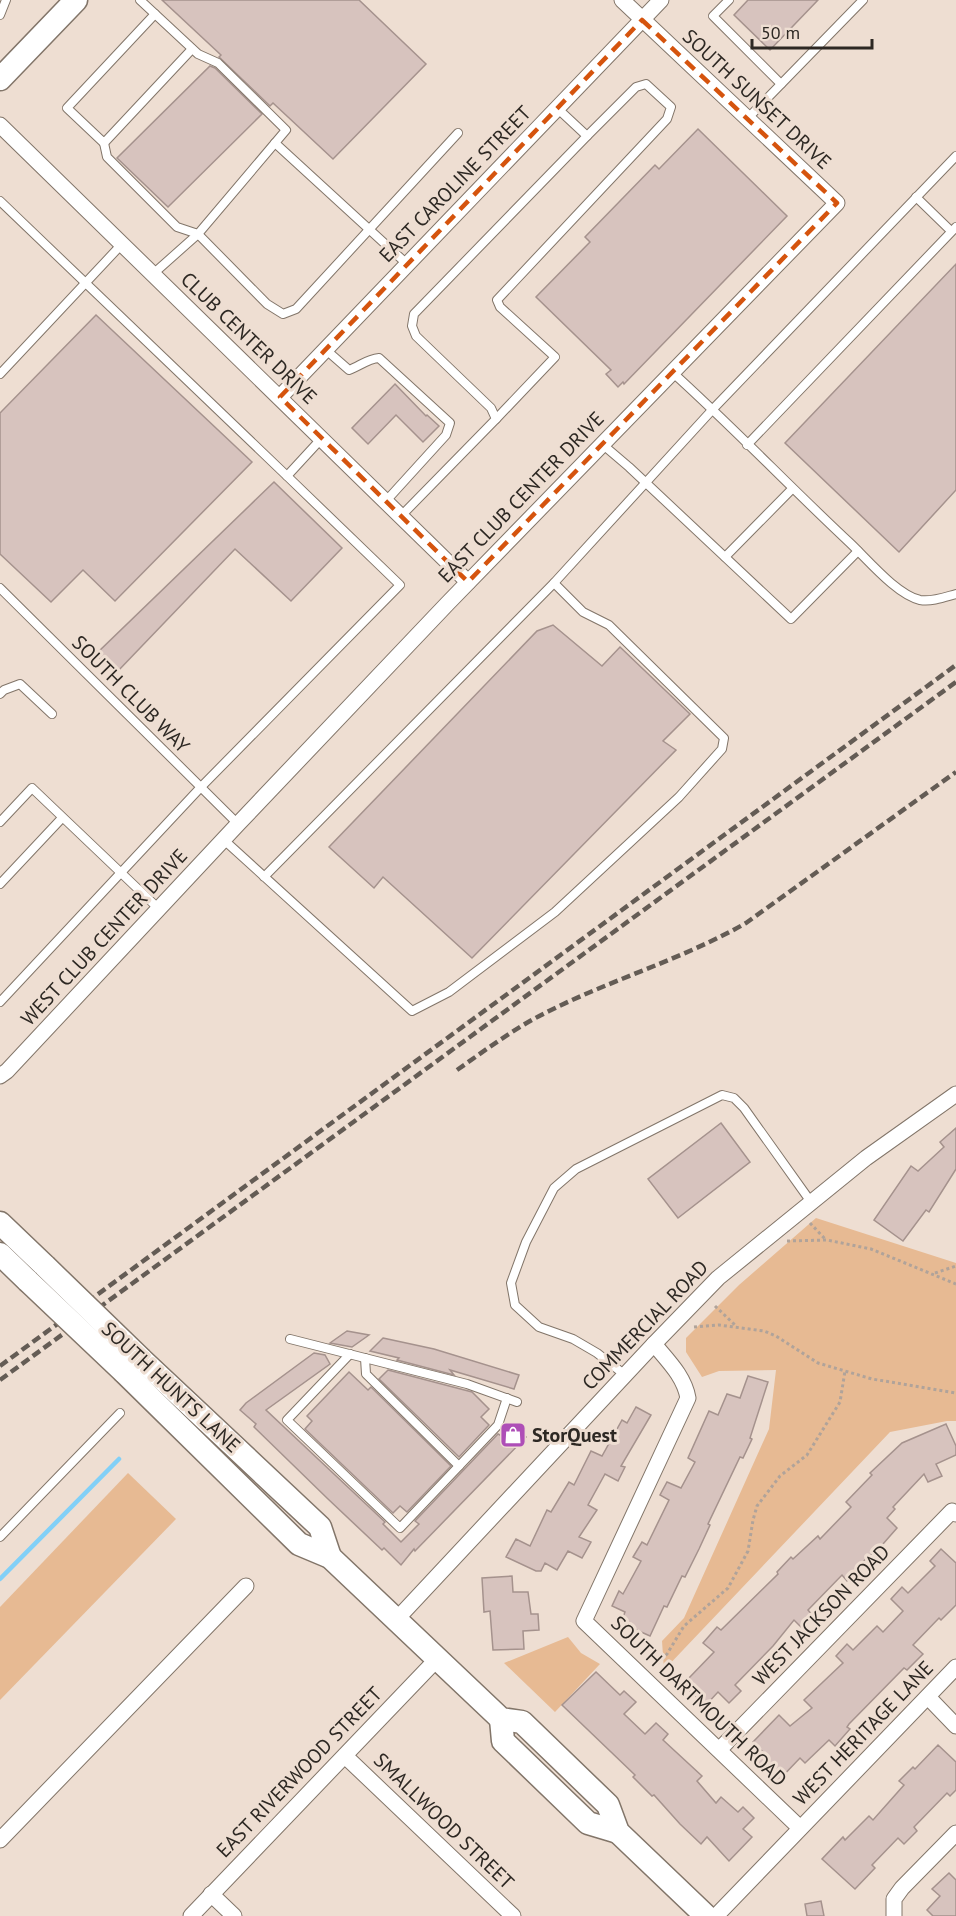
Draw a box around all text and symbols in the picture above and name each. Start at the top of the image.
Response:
scale bar [752,12,872,50]
text: 50 m [761,21,800,44]
street label: SOUTH SUNSET DRIVE [677,23,837,175]
street label: EAST CAROLINE STREET [373,100,537,268]
street label: CLUB CENTER DRIVE [175,266,323,410]
street label: EAST CLUB CENTER DRIVE [432,406,610,588]
street label: SOUTH CLUB WAY [67,630,196,759]
street label: WEST CLUB CENTER DRIVE [15,843,193,1031]
street label: COMMERCIAL ROAD [576,1255,714,1395]
street label: SOUTH HUNTS LANE [96,1316,246,1458]
shop icon: StorQuest [498,1420,528,1450]
place label: StorQuest [532,1422,617,1448]
street label: WEST JACKSON ROAD [747,1539,895,1691]
street label: SOUTH DARTMOUTH ROAD [606,1610,792,1792]
street label: WEST HERITAGE LANE [787,1655,939,1811]
street label: EAST RIVERWOOD STREET [211,1681,387,1863]
street label: SMALLWOOD STREET [368,1747,520,1895]

